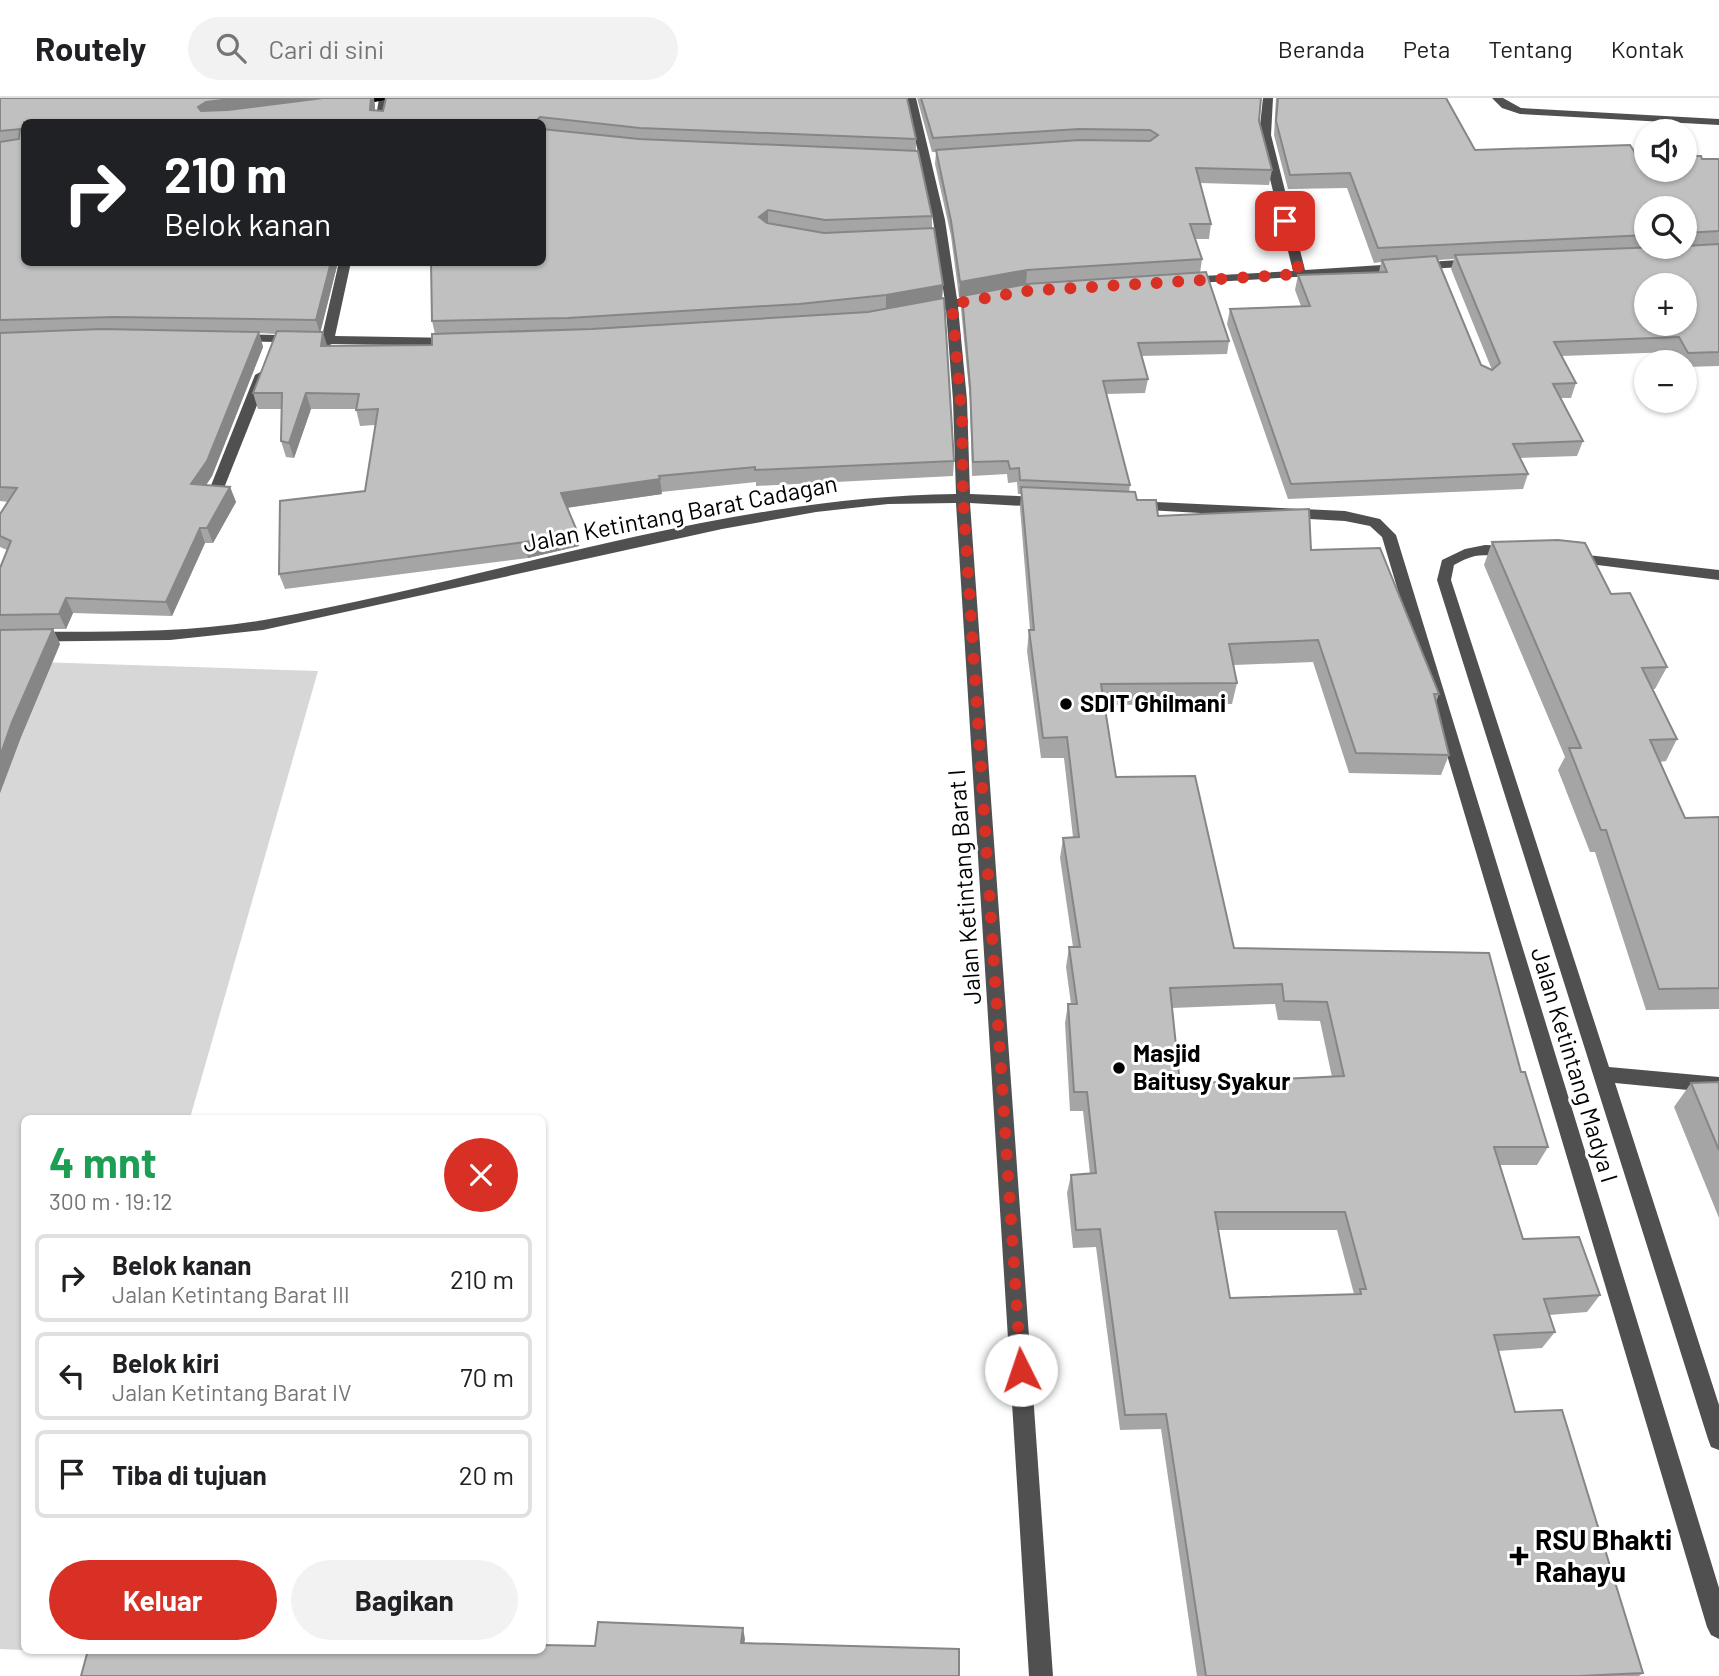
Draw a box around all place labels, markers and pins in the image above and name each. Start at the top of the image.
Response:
pin [1255,191,1315,251]
place label: SDIT Ghilmani [1080,688,1226,717]
marker: SDIT Ghilmani [1058,696,1074,712]
place label: Masjid Baitusy Syakur [1133,1038,1290,1095]
marker: Masjid Baitusy Syakur [1111,1060,1127,1076]
place label: RSU Bhakti Rahayu [1535,1522,1672,1588]
marker: RSU Bhakti Rahayu [1509,1546,1529,1566]

